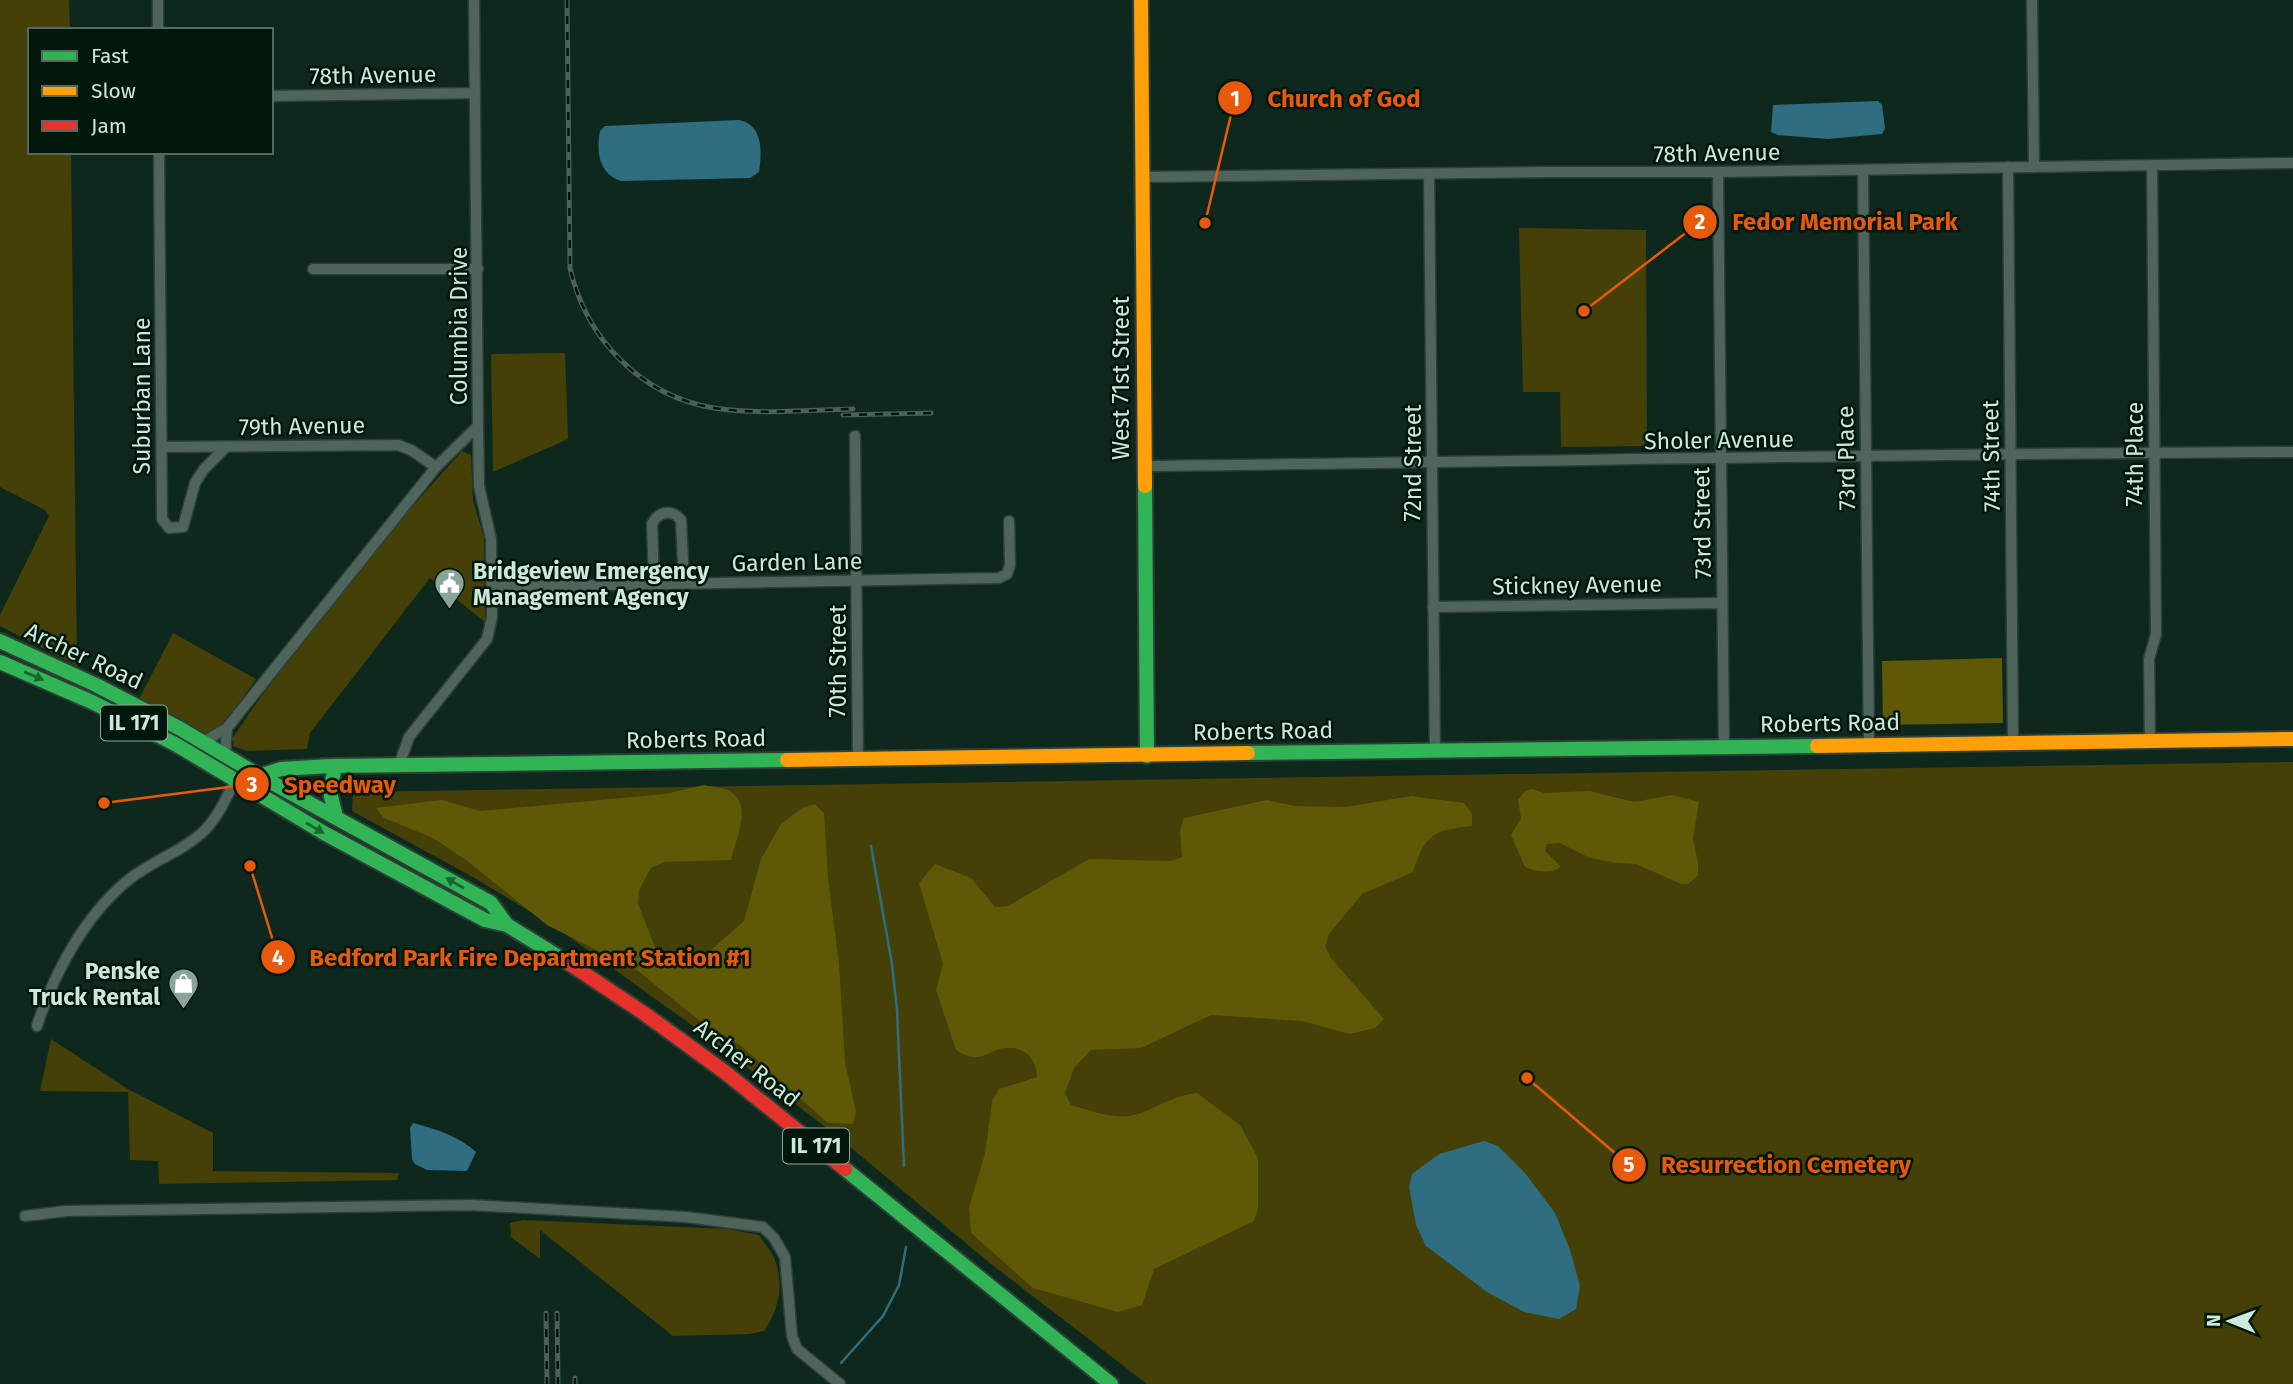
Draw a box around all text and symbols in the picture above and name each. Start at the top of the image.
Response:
legend [28,28,273,154]
text: Fast [91,43,129,69]
street label: 78th Avenue [309,60,437,90]
callout: Church of God [1218,76,1434,121]
text: Slow [91,78,136,104]
text: Church of God [1267,85,1421,113]
text: 1 [1230,86,1240,112]
text: Jam [91,113,127,139]
street label: 78th Avenue [1653,138,1781,168]
callout: Fedor Memorial Park [1683,199,1972,244]
text: Fedor Memorial Park [1732,208,1959,236]
text: 2 [1695,209,1706,235]
street label: Columbia Drive [445,247,473,405]
street label: West 71st Street [1107,295,1135,460]
street label: Suburban Lane [128,317,156,475]
street label: 74th Street [1976,399,2006,512]
street label: 74th Place [2121,402,2149,506]
street label: 72nd Street [1399,404,1427,521]
street label: 73rd Place [1831,405,1861,511]
street label: 79th Avenue [239,411,365,441]
street label: Sholer Avenue [1644,425,1794,455]
street label: 73rd Street [1687,466,1717,579]
street label: Garden Lane [731,547,863,577]
place label: Bridgeview Emergency Management Agency [473,557,710,611]
public building icon: Bridgeview Emergency Management Agency [433,567,467,611]
street label: Stickney Avenue [1492,570,1662,600]
street label: 70th Street [824,604,852,718]
street label: Archer Road [21,617,147,695]
one-way arrow [23,671,44,682]
road number: IL 171 [101,706,167,740]
street label: Roberts Road [1760,708,1900,738]
street label: Roberts Road [1193,716,1333,746]
street label: Roberts Road [626,724,766,754]
callout: Speedway [235,762,410,807]
text: Speedway [284,771,396,799]
text: 3 [246,772,258,798]
one-way arrow [305,821,324,834]
one-way arrow [446,877,465,889]
callout: Bedford Park Fire Department Station #1 [260,935,765,980]
text: Bedford Park Fire Department Station #1 [309,944,751,972]
text: 4 [272,945,284,971]
place label: Penske Truck Rental [29,957,160,1011]
shop icon: Penske Truck Rental [166,967,200,1011]
street label: Archer Road [689,1013,805,1113]
road number: IL 171 [783,1128,849,1164]
callout: Resurrection Cemetery [1612,1142,1925,1187]
text: Resurrection Cemetery [1661,1151,1912,1179]
text: 5 [1623,1152,1635,1178]
north arrow [2195,1286,2265,1356]
text: N [2202,1314,2225,1327]

